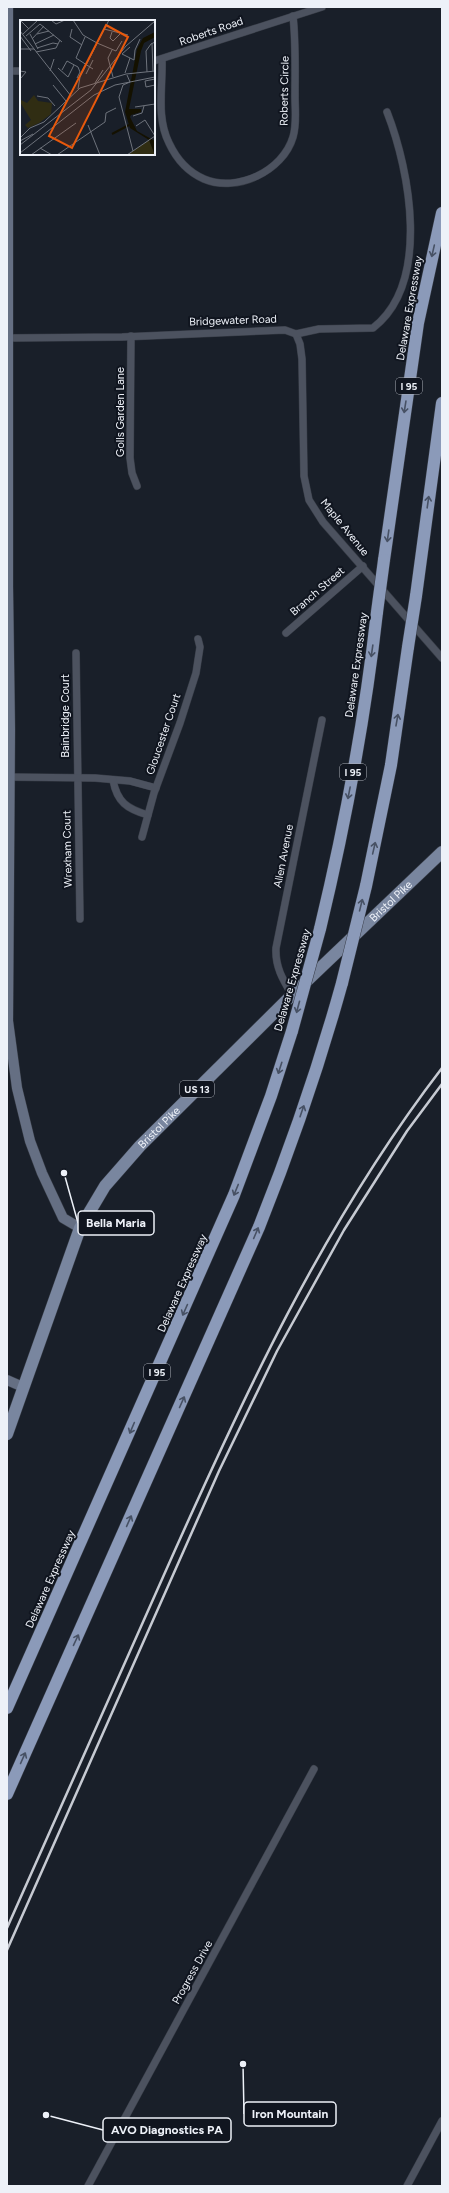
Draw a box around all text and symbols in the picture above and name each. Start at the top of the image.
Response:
street label: Roberts Road [177,14,245,48]
inset map [20,20,155,155]
street label: Roberts Circle [277,56,292,126]
one-way arrow [428,245,436,258]
street label: Delaware Expressway [394,255,425,361]
street label: Bridgewater Road [189,312,277,329]
street label: Golls Garden Lane [114,367,127,457]
road number: I 95 [396,378,422,394]
one-way arrow [401,400,409,413]
street label: Maple Avenue [318,496,372,559]
one-way arrow [424,496,432,509]
one-way arrow [384,529,392,542]
street label: Branch Street [287,564,347,619]
street label: Delaware Expressway [343,611,370,719]
one-way arrow [368,644,376,657]
street label: Bainbridge Court [59,674,72,758]
street label: Gloucester Court [143,692,184,777]
one-way arrow [393,714,401,727]
road number: I 95 [340,764,366,780]
one-way arrow [345,786,353,799]
street label: Wrexham Court [60,810,75,888]
street label: Allen Avenue [271,823,296,889]
one-way arrow [371,842,379,855]
street label: Bristol Pike [367,878,415,925]
one-way arrow [358,898,365,911]
street label: Delaware Expressway [272,927,313,1033]
one-way arrow [294,1001,301,1014]
one-way arrow [275,1061,283,1073]
road number: US 13 [180,1081,214,1097]
street label: Bristol Pike [135,1104,183,1151]
one-way arrow [299,1106,307,1118]
one-way arrow [232,1184,240,1196]
callout: Bella Maria [78,1211,154,1235]
text: Bella Maria [86,1216,146,1230]
one-way arrow [253,1227,261,1239]
street label: Delaware Expressway [155,1232,210,1334]
one-way arrow [180,1303,188,1315]
road number: I 95 [144,1364,170,1380]
one-way arrow [178,1396,186,1408]
one-way arrow [127,1422,135,1434]
one-way arrow [126,1515,133,1527]
street label: Delaware Expressway [23,1528,78,1630]
one-way arrow [73,1634,80,1646]
one-way arrow [20,1753,27,1765]
street label: Progress Drive [170,1938,215,2006]
callout: Iron Mountain [244,2102,336,2126]
text: Iron Mountain [252,2107,328,2121]
callout: AVO Diagnostics PA [103,2118,231,2142]
text: AVO Diagnostics PA [111,2123,223,2137]

